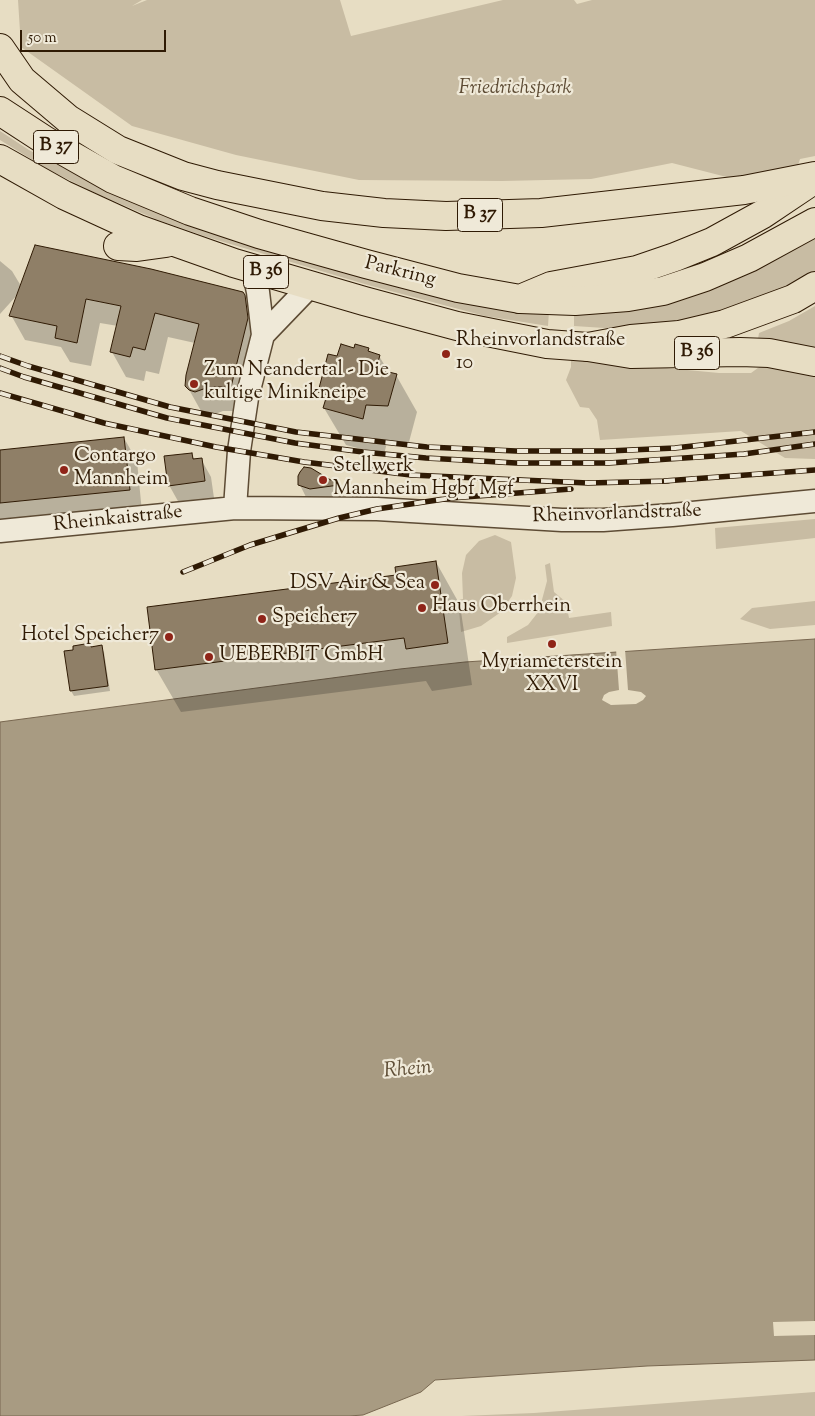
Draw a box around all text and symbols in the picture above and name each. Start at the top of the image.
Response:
scale bar [22,20,169,52]
text: 50 m [28,28,57,49]
park label: Friedrichspark [458,78,572,102]
road number: B 37 [34,130,78,163]
road number: B 37 [458,198,502,232]
street label: Parkring [362,253,438,293]
road number: B 36 [244,256,288,288]
place label: Rheinvorlandstraße 10 [456,330,625,377]
road number: B 36 [674,336,720,369]
marker: Rheinvorlandstraße 10 [440,348,452,360]
place label: Zum Neandertal - Die kultige Minikneipe [204,360,389,407]
marker: Zum Neandertal - Die kultige Minikneipe [188,378,200,390]
place label: Contargo Mannheim [74,446,168,493]
place label: Stellwerk Mannheim Hgbf Mgf [333,456,514,503]
marker: Contargo Mannheim [58,464,70,476]
marker: Stellwerk Mannheim Hgbf Mgf [317,474,329,486]
street label: Rheinvorlandstraße [532,500,702,530]
street label: Rheinkaistraße [52,501,184,539]
place label: DSV Air & Sea [290,573,425,597]
marker: DSV Air & Sea [429,579,441,591]
place label: Haus Oberrhein [432,596,571,620]
marker: Haus Oberrhein [416,602,428,614]
place label: Speicher7 [272,607,357,631]
marker: Speicher7 [256,613,268,625]
place label: Hotel Speicher7 [21,625,159,649]
marker: Hotel Speicher7 [163,631,175,643]
marker: Myriameterstein XXVI [546,638,558,650]
place label: UEBERBIT GmbH [219,645,383,669]
marker: UEBERBIT GmbH [203,651,215,663]
place label: Myriameterstein XXVI [481,652,623,699]
water label: Rhein [383,1056,433,1086]

